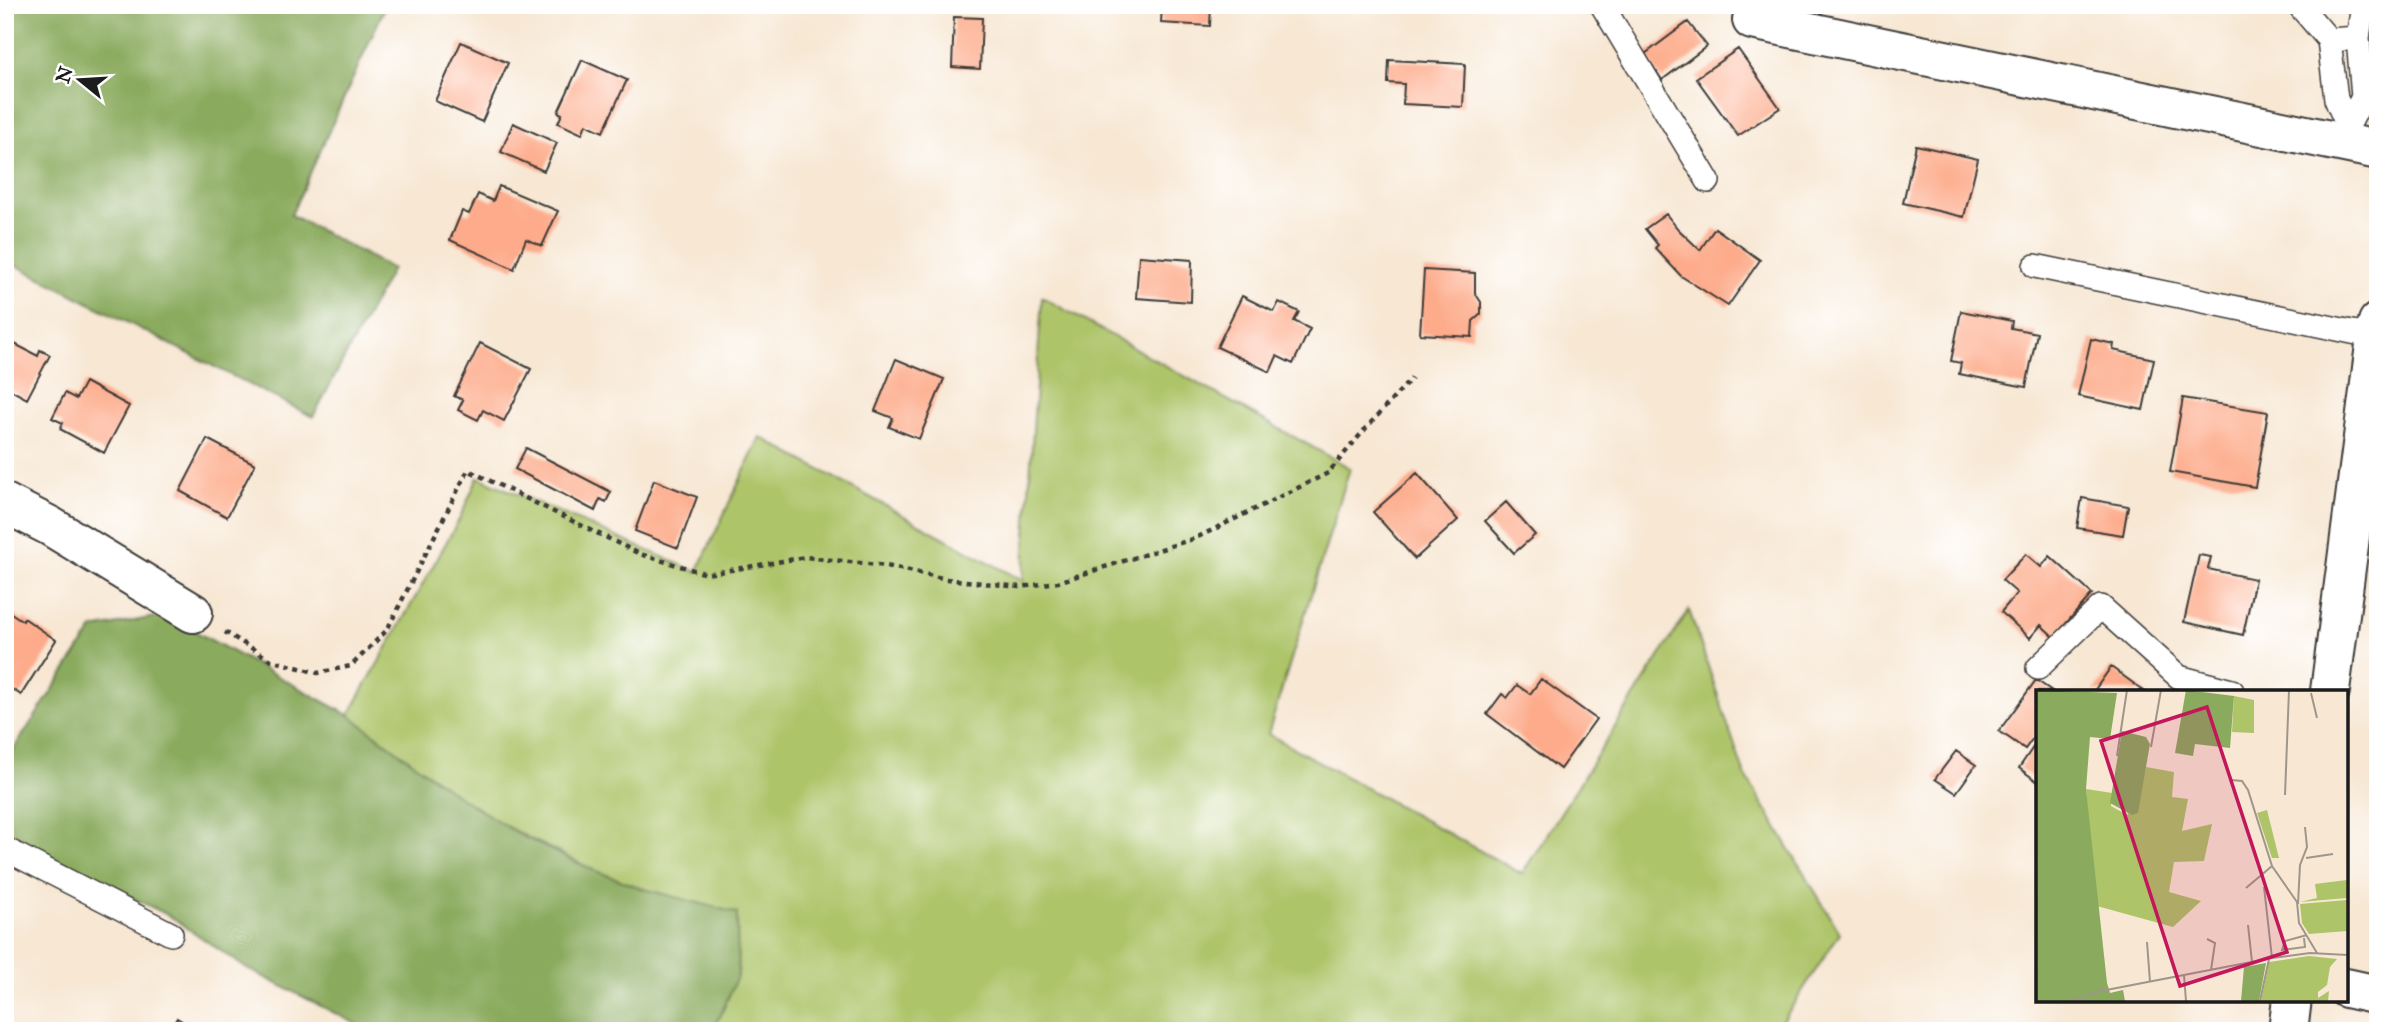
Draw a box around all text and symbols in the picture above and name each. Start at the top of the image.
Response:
north arrow [46,46,116,116]
text: N [51,64,78,86]
inset map [2036,690,2348,1001]

